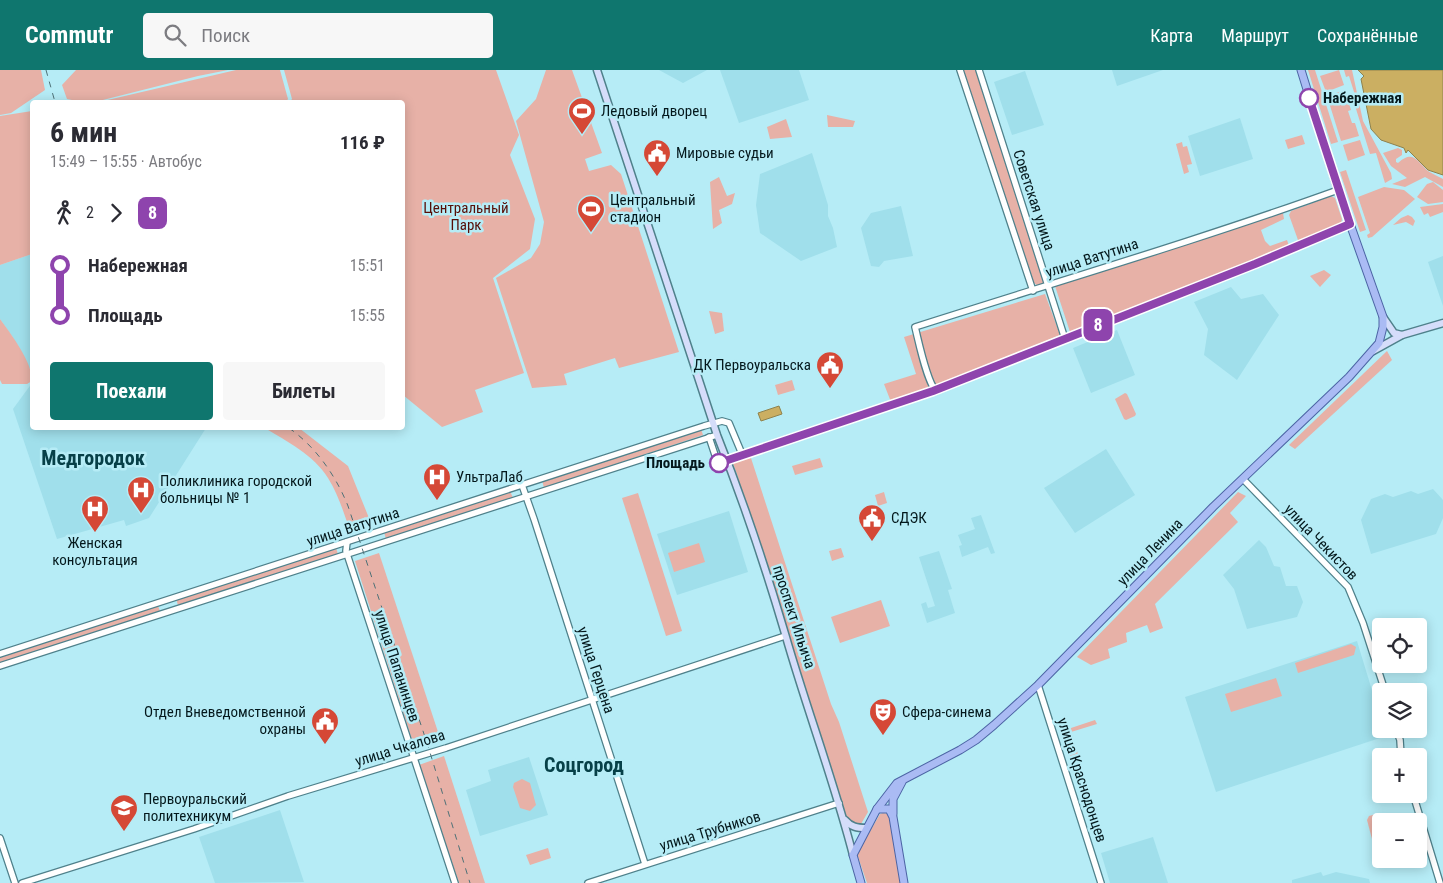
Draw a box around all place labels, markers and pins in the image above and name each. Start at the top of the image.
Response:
marker: Набережная [1299,88,1319,108]
place label: Набережная [1323,89,1402,107]
sports icon: Ледовый дворец [567,96,597,135]
place label: Ледовый дворец [601,102,707,120]
public building icon: Мировые судьи [642,138,672,177]
place label: Мировые судьи [676,144,774,162]
place label: Центральный стадион [610,191,696,226]
sports icon: Центральный стадион [576,194,606,233]
public building icon: ДК Первоуральска [815,350,845,389]
place label: ДК Первоуральска [694,356,811,374]
marker: Площадь [709,453,729,473]
place label: Площадь [646,454,706,472]
hospital icon: УльтраЛаб [422,462,452,501]
place label: УльтраЛаб [456,468,523,486]
place label: Поликлиника городской больницы № 1 [160,472,312,507]
hospital icon: Поликлиника городской больницы № 1 [126,475,156,514]
hospital icon: Женская консультация [80,494,110,533]
public building icon: СДЭК [857,503,887,542]
place label: СДЭК [891,509,927,527]
place label: Женская консультация [52,534,138,569]
theatre icon: Сфера-синема [868,697,898,736]
place label: Отдел Вневедомственной охраны [144,703,306,738]
place label: Сфера-синема [902,703,991,721]
public building icon: Отдел Вневедомственной охраны [310,706,340,745]
place label: Первоуральский политехникум [143,790,247,825]
school or university icon: Первоуральский политехникум [109,793,139,832]

